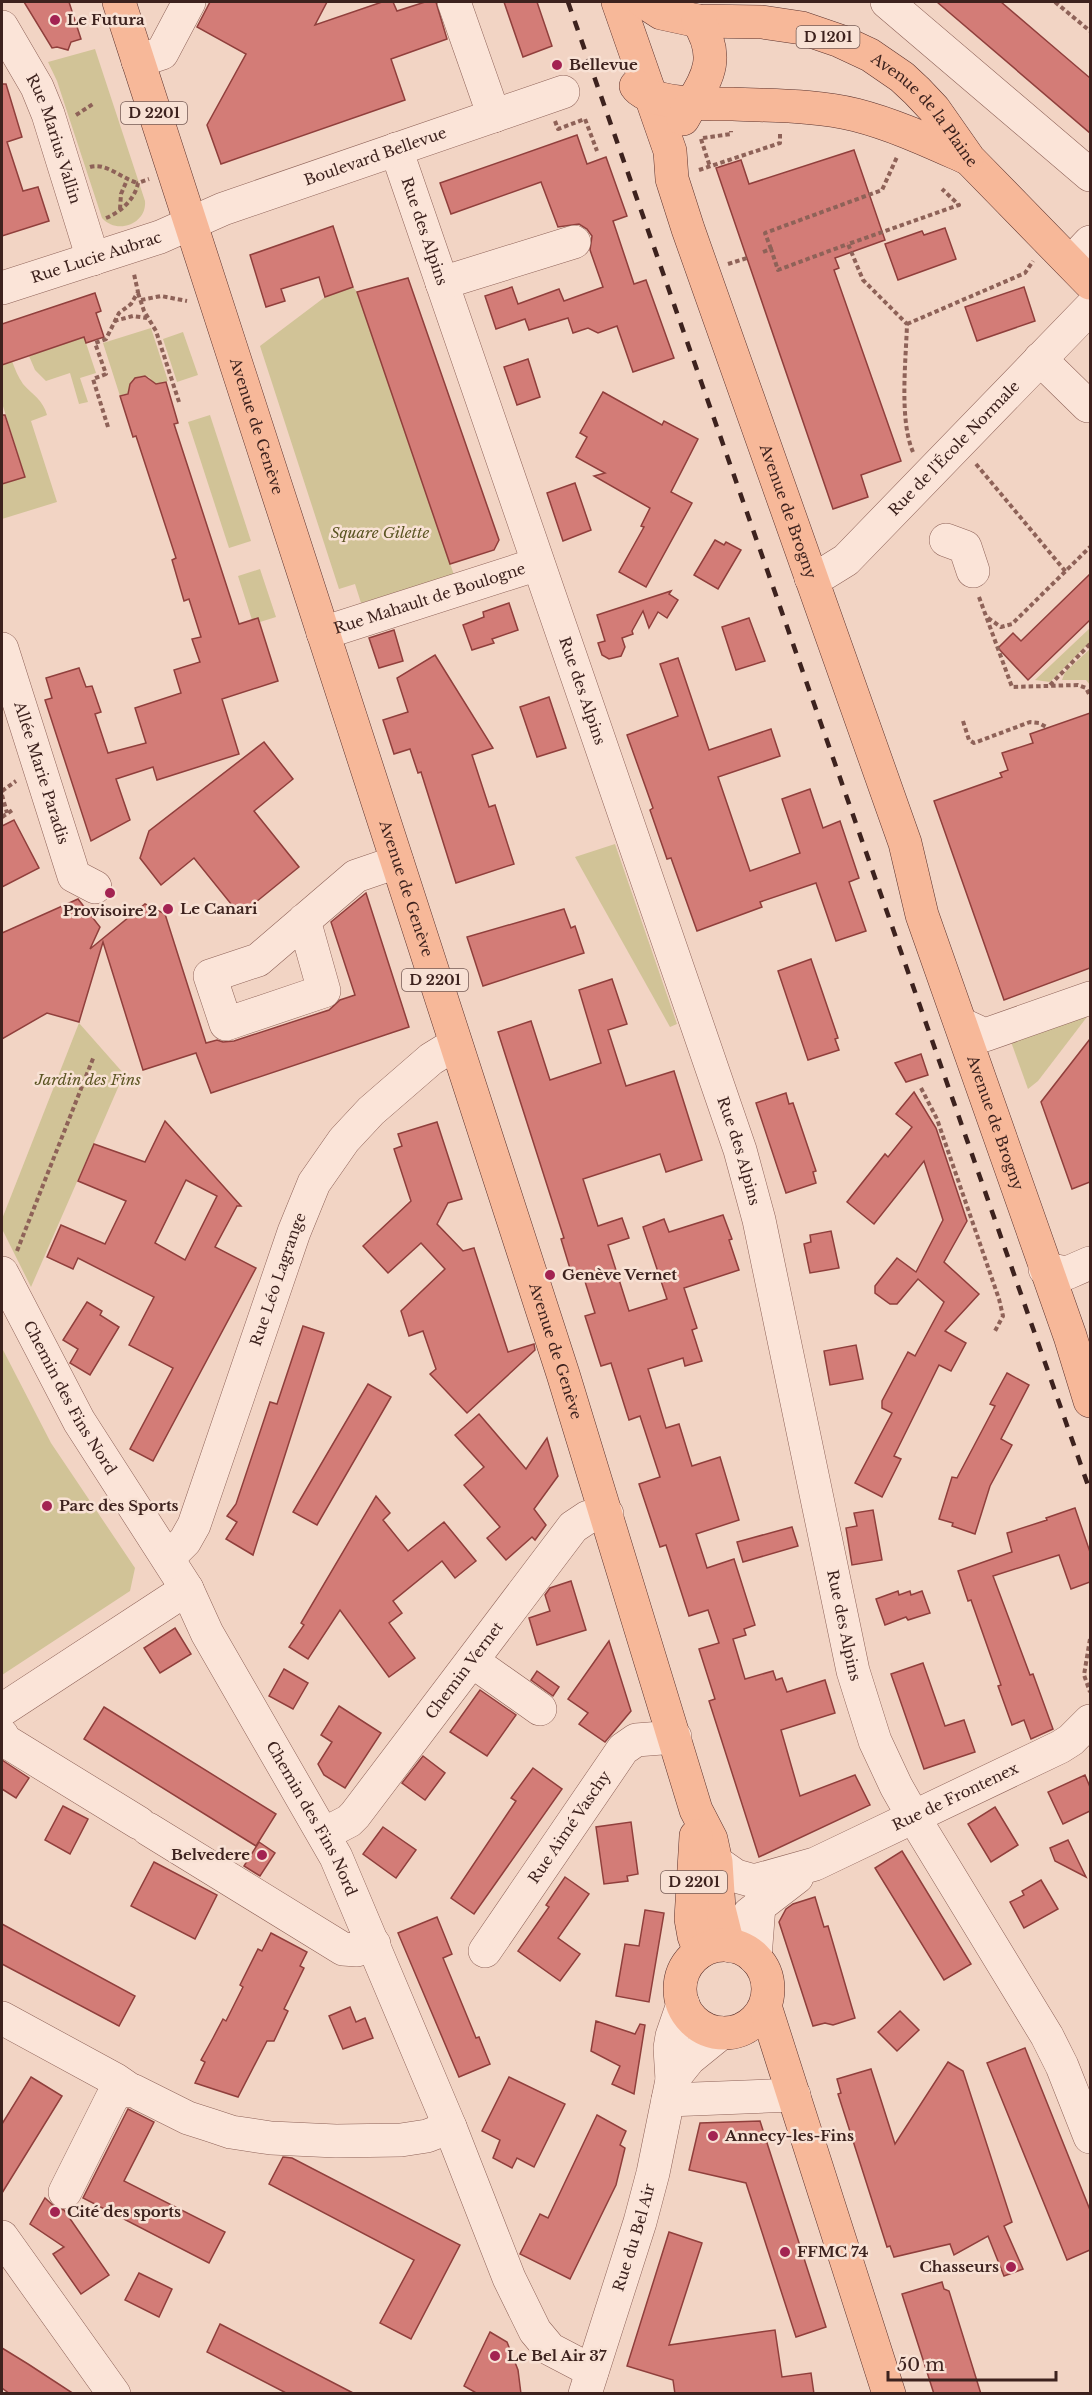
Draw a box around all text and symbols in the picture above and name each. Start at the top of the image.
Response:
place label: Le Futura [67,10,145,29]
marker: Le Futura [48,13,62,27]
road number: D 1201 [796,26,860,48]
street label: Avenue de la Plaine [867,48,982,171]
place label: Bellevue [569,55,638,74]
marker: Bellevue [550,58,564,72]
street label: Rue Marius Vallin [22,70,85,206]
road number: D 2201 [121,102,187,124]
street label: Boulevard Bellevue [301,123,449,189]
street label: Rue des Alpins [397,175,452,288]
street label: Rue Lucie Aubrac [28,227,164,287]
street label: Avenue de Genève [226,355,288,497]
street label: Rue de l'École Normale [884,377,1023,519]
street label: Avenue de Brogny [755,440,821,582]
park label: Square Gilette [331,523,429,542]
street label: Rue Mahault de Boulogne [331,559,528,638]
street label: Rue des Alpins [555,634,610,747]
street label: Allée Marie Paradis [10,698,73,847]
street label: Avenue de Genève [375,817,437,959]
marker: Provisoire 2 [103,886,117,900]
place label: Le Canari [180,899,258,918]
place label: Provisoire 2 [63,901,158,920]
marker: Le Canari [161,902,175,916]
road number: D 2201 [402,969,468,991]
street label: Avenue de Brogny [963,1052,1028,1193]
park label: Jardin des Fins [34,1070,141,1089]
street label: Rue des Alpins [713,1094,765,1208]
street label: Rue Léo Lagrange [246,1210,310,1348]
place label: Genève Vernet [562,1265,677,1284]
marker: Genève Vernet [543,1268,557,1282]
street label: Avenue de Genève [525,1279,586,1422]
street label: Chemin des Fins Nord [20,1317,121,1478]
place label: Parc des Sports [59,1496,179,1515]
marker: Parc des Sports [40,1499,54,1513]
street label: Rue des Alpins [823,1568,866,1683]
street label: Chemin Vernet [421,1617,507,1723]
street label: Chemin des Fins Nord [262,1738,361,1899]
street label: Rue de Frontenex [889,1758,1021,1835]
street label: Rue Aimé Vaschy [524,1766,615,1887]
place label: Belvedere [171,1845,250,1864]
marker: Belvedere [255,1848,269,1862]
road number: D 2201 [661,1871,727,1893]
place label: Annecy-les-Fins [724,2126,854,2145]
marker: Annecy-les-Fins [706,2129,720,2143]
street label: Rue du Bel Air [608,2181,659,2294]
place label: Cité des sports [67,2202,181,2221]
marker: Cité des sports [48,2205,62,2219]
place label: FFMC 74 [797,2242,869,2261]
marker: FFMC 74 [778,2245,792,2259]
place label: Chasseurs [919,2257,999,2276]
marker: Chasseurs [1004,2260,1018,2274]
scale bar [888,2344,1056,2382]
place label: Le Bel Air 37 [507,2346,607,2365]
marker: Le Bel Air 37 [488,2349,502,2363]
text: 50 m [897,2354,945,2376]

